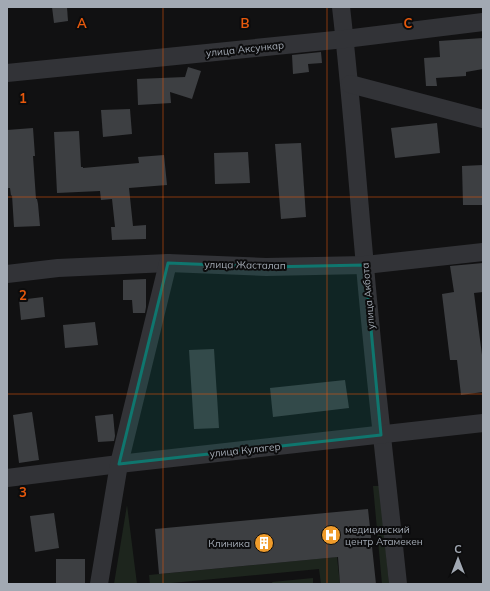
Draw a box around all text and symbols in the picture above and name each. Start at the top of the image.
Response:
text: A [77,15,87,31]
text: B [241,15,250,31]
text: C [404,15,413,31]
street label: улица Аксункар [205,38,285,60]
text: 1 [19,90,27,106]
street label: улица Жасталап [204,258,286,272]
street label: улица Акбота [359,262,377,330]
text: 2 [19,287,27,303]
street label: улица Кулагер [209,440,281,460]
text: 3 [19,484,27,500]
place label: медицинский центр Атамекен [345,523,423,548]
hospital icon: медицинский центр Атамекен [320,524,342,546]
building icon: Клиника [253,532,275,554]
place label: Клиника [208,537,250,550]
north arrow [438,539,478,579]
text: С [454,542,462,556]

